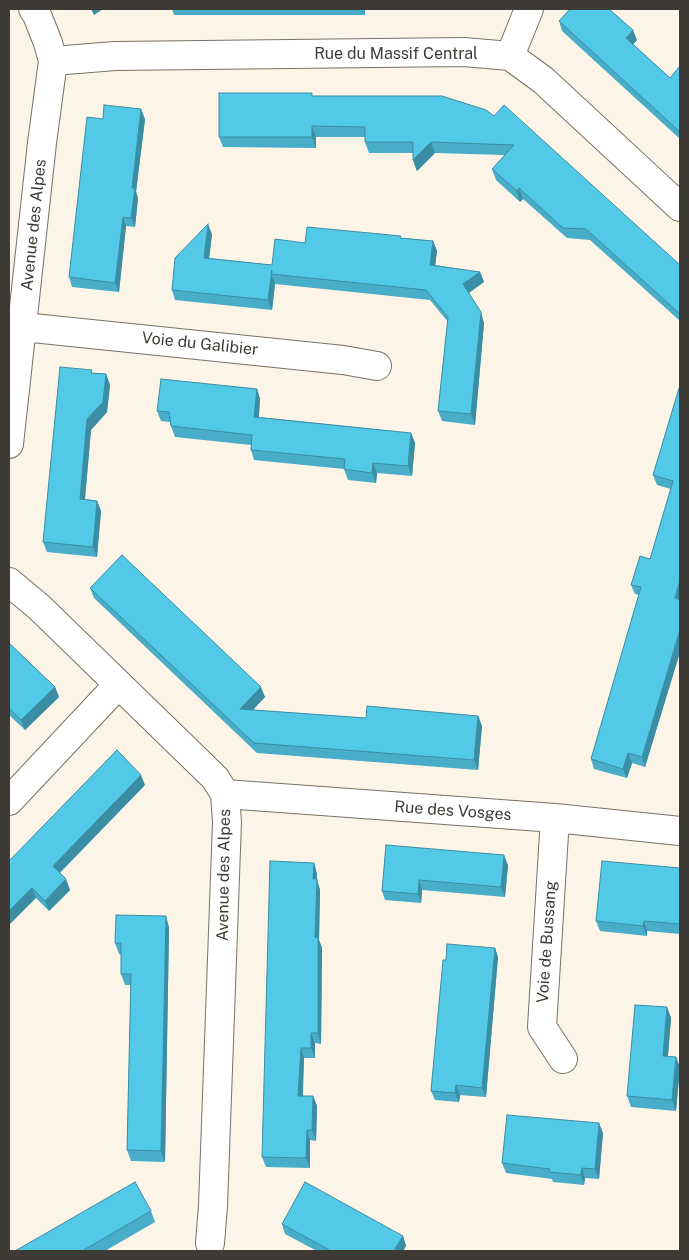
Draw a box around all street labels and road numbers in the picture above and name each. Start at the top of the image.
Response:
street label: Rue du Massif Central [314,44,478,64]
street label: Avenue des Alpes [18,158,50,292]
street label: Voie du Galibier [141,328,259,360]
street label: Rue des Vosges [394,797,512,825]
street label: Avenue des Alpes [213,809,235,941]
street label: Voie de Bussang [533,880,561,1004]

